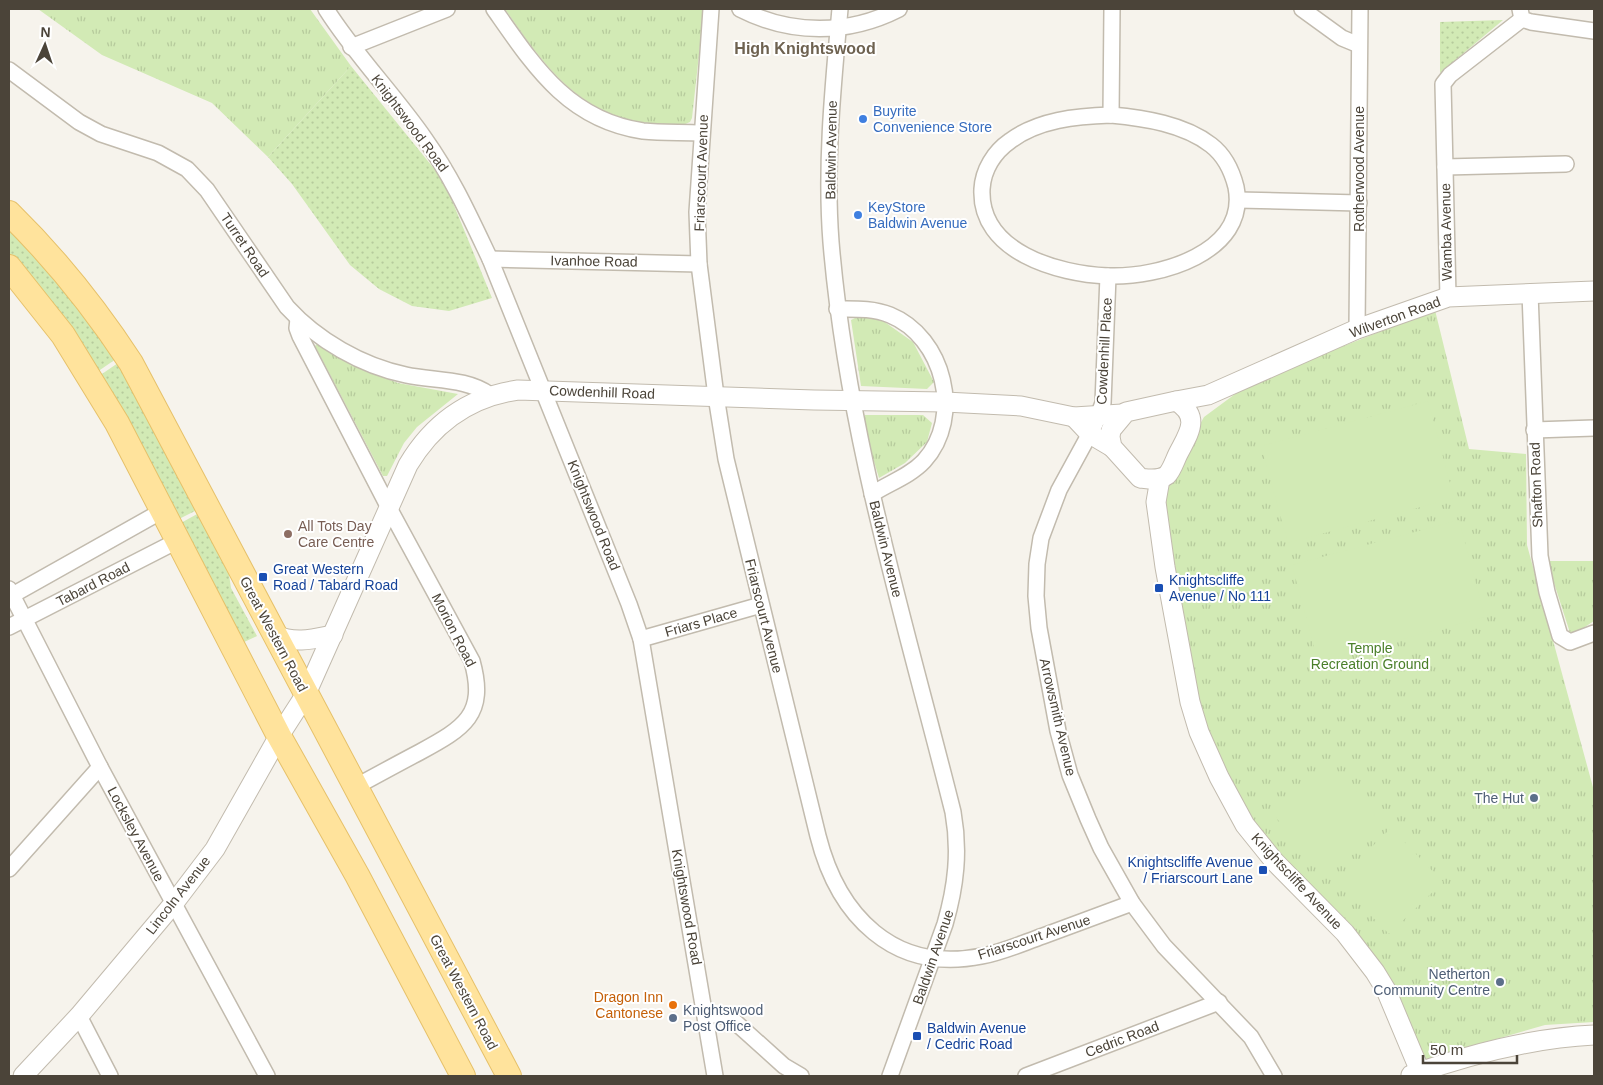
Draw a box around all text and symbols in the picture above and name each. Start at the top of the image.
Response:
north arrow [20,20,70,70]
text: N [40,24,51,40]
district label: High Knightswood [734,40,876,57]
street label: Knightswood Road [368,71,452,175]
street label: Baldwin Avenue [822,100,840,200]
place label: Buyrite Convenience Store [873,103,992,135]
street label: Rotherwood Avenue [1351,106,1367,232]
marker: Buyrite Convenience Store [857,113,869,125]
street label: Friarscourt Avenue [691,114,711,232]
street label: Wamba Avenue [1437,183,1455,281]
place label: KeyStore Baldwin Avenue [868,199,968,231]
marker: KeyStore Baldwin Avenue [852,209,864,221]
street label: Turret Road [218,210,272,280]
street label: Ivanhoe Road [550,252,638,270]
street label: Wilverton Road [1347,293,1443,341]
street label: Cowdenhill Place [1093,297,1115,405]
street label: Cowdenhill Road [549,382,655,402]
street label: Shafton Road [1527,442,1545,528]
street label: Knightswood Road [565,458,623,572]
street label: Baldwin Avenue [866,499,906,599]
place label: All Tots Day Care Centre [298,518,374,550]
marker: All Tots Day Care Centre [282,528,294,540]
street label: Friarscourt Avenue [742,557,786,675]
street label: Tabard Road [54,559,132,609]
place label: Great Western Road / Tabard Road [273,561,398,593]
marker: Great Western Road / Tabard Road [257,571,269,583]
place label: Knightscliffe Avenue / No 111 [1169,572,1271,604]
street label: Great Western Road [237,574,311,694]
marker: Knightscliffe Avenue / No 111 [1153,582,1165,594]
street label: Morion Road [429,591,479,669]
street label: Friars Place [663,604,739,640]
park label: Temple Recreation Ground [1311,640,1429,672]
street label: Arrowsmith Avenue [1037,657,1079,778]
street label: Locksley Avenue [104,784,168,884]
place label: The Hut [1474,790,1524,806]
marker: The Hut [1528,792,1540,804]
street label: Knightscliffe Avenue [1248,830,1346,933]
street label: Knightswood Road [669,848,705,966]
street label: Lincoln Avenue [143,853,214,937]
place label: Knightscliffe Avenue / Friarscourt Lane [1127,854,1253,886]
marker: Knightscliffe Avenue / Friarscourt Lane [1257,864,1269,876]
street label: Baldwin Avenue [909,907,957,1007]
street label: Friarscourt Avenue [976,911,1092,963]
street label: Great Western Road [427,932,501,1052]
place label: Netherton Community Centre [1373,966,1490,998]
marker: Netherton Community Centre [1494,976,1506,988]
place label: Dragon Inn Cantonese [594,989,663,1021]
marker: Dragon Inn Cantonese [667,999,679,1011]
place label: Knightswood Post Office [683,1002,763,1034]
marker: Knightswood Post Office [667,1012,679,1024]
street label: Cedric Road [1083,1018,1161,1060]
place label: Baldwin Avenue / Cedric Road [927,1020,1027,1052]
marker: Baldwin Avenue / Cedric Road [911,1030,923,1042]
scale bar [1423,1032,1517,1064]
text: 50 m [1430,1041,1463,1058]

